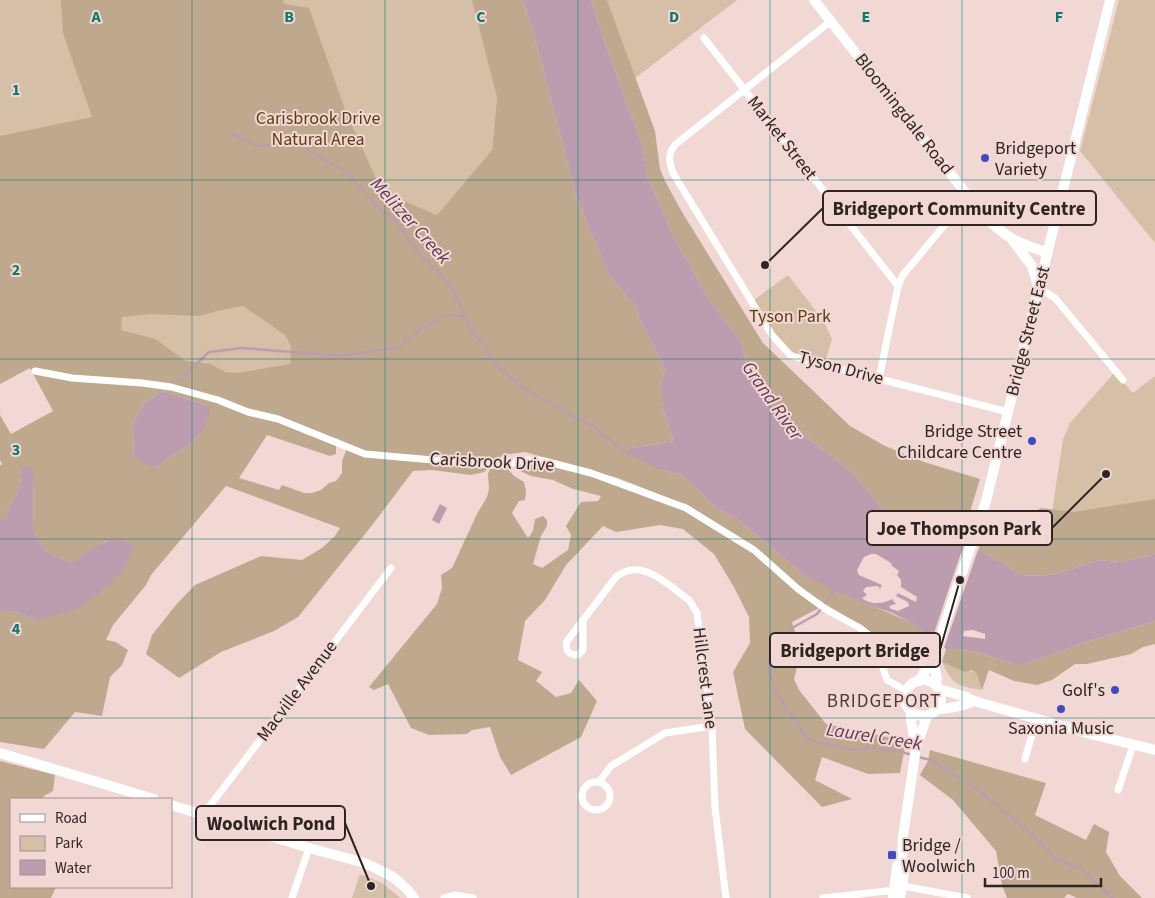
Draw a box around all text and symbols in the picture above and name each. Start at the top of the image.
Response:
text: A [90,6,101,28]
text: B [284,6,294,28]
text: C [476,6,486,28]
text: D [669,6,679,28]
text: E [862,6,870,28]
text: F [1055,6,1063,28]
street label: Bloomingdale Road [849,48,959,180]
text: 1 [12,79,20,101]
street label: Market Street [741,91,823,185]
park label: Carisbrook Drive Natural Area [256,106,380,152]
place label: Bridgeport Variety [995,136,1076,182]
marker: Bridgeport Variety [979,152,991,164]
water label: Melitzer Creek [364,171,457,271]
callout: Bridgeport Community Centre [823,191,1096,225]
text: Bridgeport Community Centre [832,196,1086,223]
text: 2 [12,259,20,281]
street label: Bridge Street East [1000,263,1056,399]
park label: Tyson Park [749,304,831,329]
street label: Tyson Drive [796,345,886,391]
water label: Grand River [735,356,810,447]
place label: Bridge Street Childcare Centre [897,419,1022,465]
marker: Bridge Street Childcare Centre [1026,435,1038,447]
text: 3 [12,439,20,461]
street label: Carisbrook Drive [429,446,555,478]
callout: Joe Thompson Park [867,511,1052,545]
text: Joe Thompson Park [876,516,1042,543]
text: 4 [12,618,21,640]
street label: Hillcrest Lane [686,626,724,730]
callout: Bridgeport Bridge [770,633,940,667]
street label: Macville Avenue [251,635,343,747]
text: Bridgeport Bridge [780,638,930,665]
place label: Golf's [1062,678,1105,703]
marker: Golf's [1109,684,1121,696]
district label: BRIDGEPORT [827,688,941,715]
marker: Saxonia Music [1055,703,1067,715]
water label: Laurel Creek [824,716,925,758]
place label: Saxonia Music [1008,716,1114,741]
legend [10,798,172,888]
callout: Woolwich Pond [196,806,345,840]
text: Road [55,808,87,829]
text: Woolwich Pond [207,811,335,838]
text: Park [55,833,84,854]
place label: Bridge / Woolwich [902,833,976,879]
marker: Bridge / Woolwich [886,849,898,861]
scale bar [985,856,1101,888]
text: Water [55,858,92,879]
text: 100 m [992,863,1030,884]

